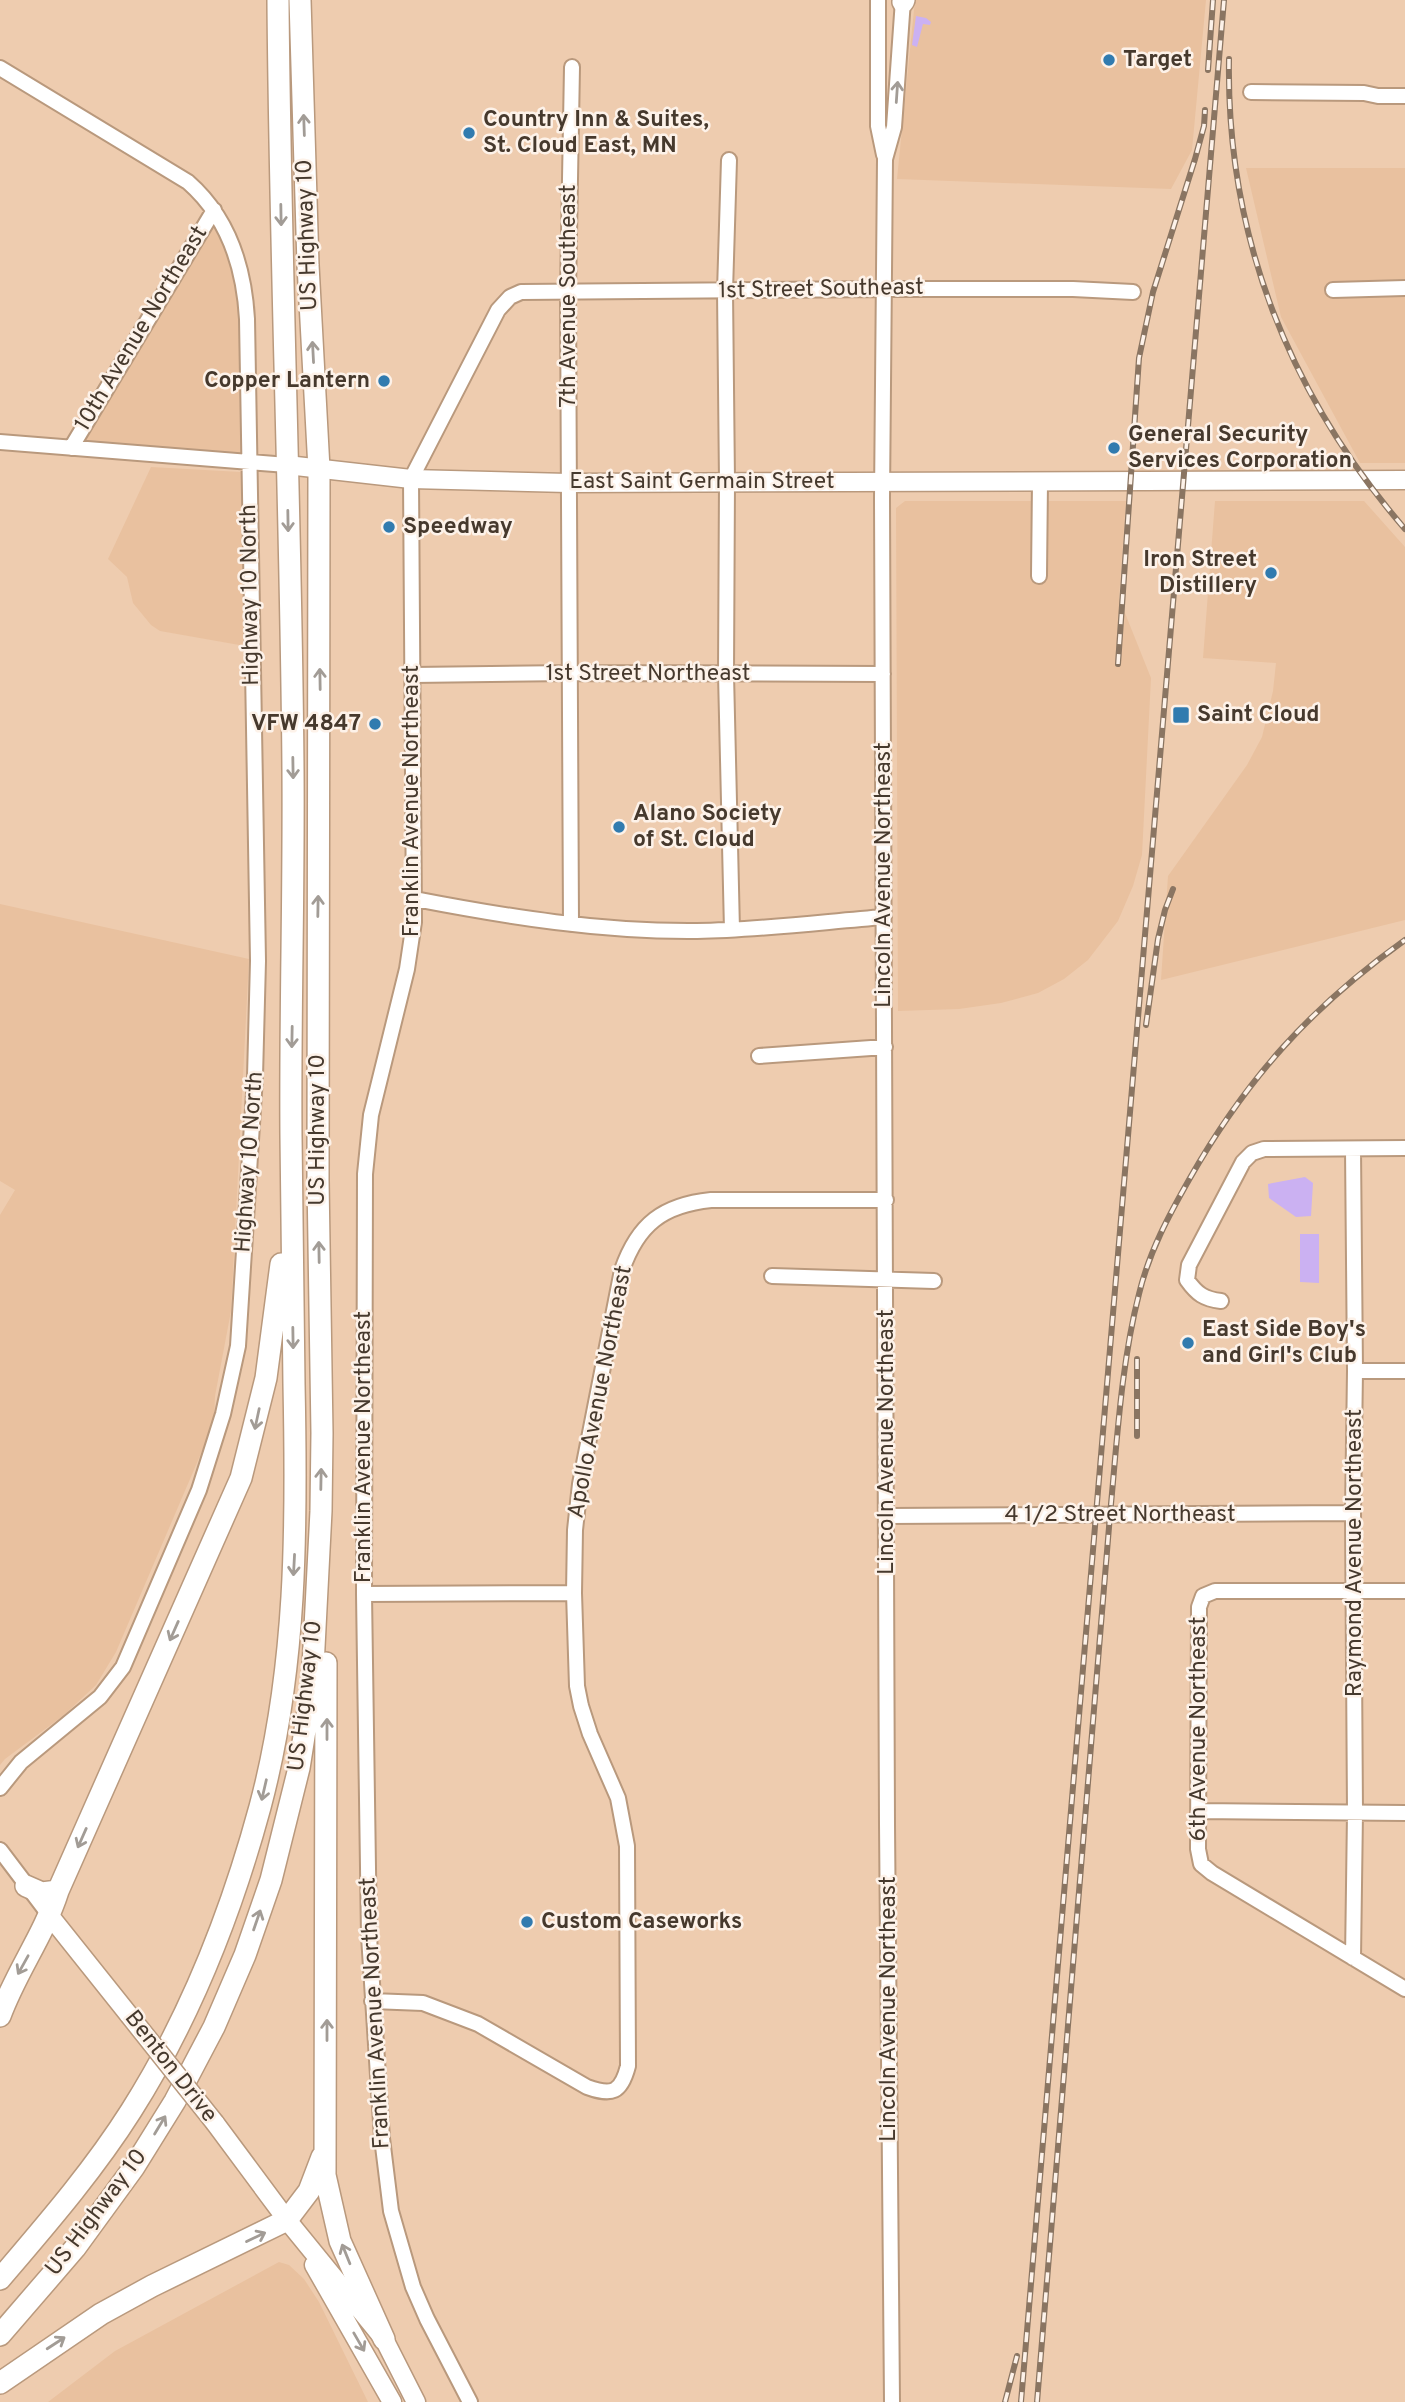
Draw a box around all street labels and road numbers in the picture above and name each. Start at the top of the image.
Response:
street label: US Highway 10 [291,159,325,311]
street label: 7th Avenue Southeast [555,184,584,408]
street label: 10th Avenue Northeast [69,221,215,437]
street label: 1st Street Southeast [718,274,924,306]
street label: East Saint Germain Street [569,468,835,497]
street label: Highway 10 North [235,504,267,686]
street label: 1st Street Northeast [546,660,750,689]
street label: Franklin Avenue Northeast [398,665,427,937]
street label: Lincoln Avenue Northeast [870,742,899,1008]
street label: US Highway 10 [304,1054,333,1206]
street label: Highway 10 North [229,1070,271,1254]
street label: Apollo Avenue Northeast [562,1263,640,1521]
street label: Lincoln Avenue Northeast [873,1309,902,1575]
street label: Franklin Avenue Northeast [350,1311,379,1583]
street label: Raymond Avenue Northeast [1341,1409,1370,1697]
street label: 4 1/2 Street Northeast [1004,1501,1236,1530]
street label: 6th Avenue Northeast [1185,1616,1214,1842]
street label: US Highway 10 [282,1619,330,1773]
street label: Franklin Avenue Northeast [354,1876,398,2150]
street label: Lincoln Avenue Northeast [875,1876,904,2142]
street label: Benton Drive [117,2005,223,2129]
street label: US Highway 10 [40,2144,154,2282]

